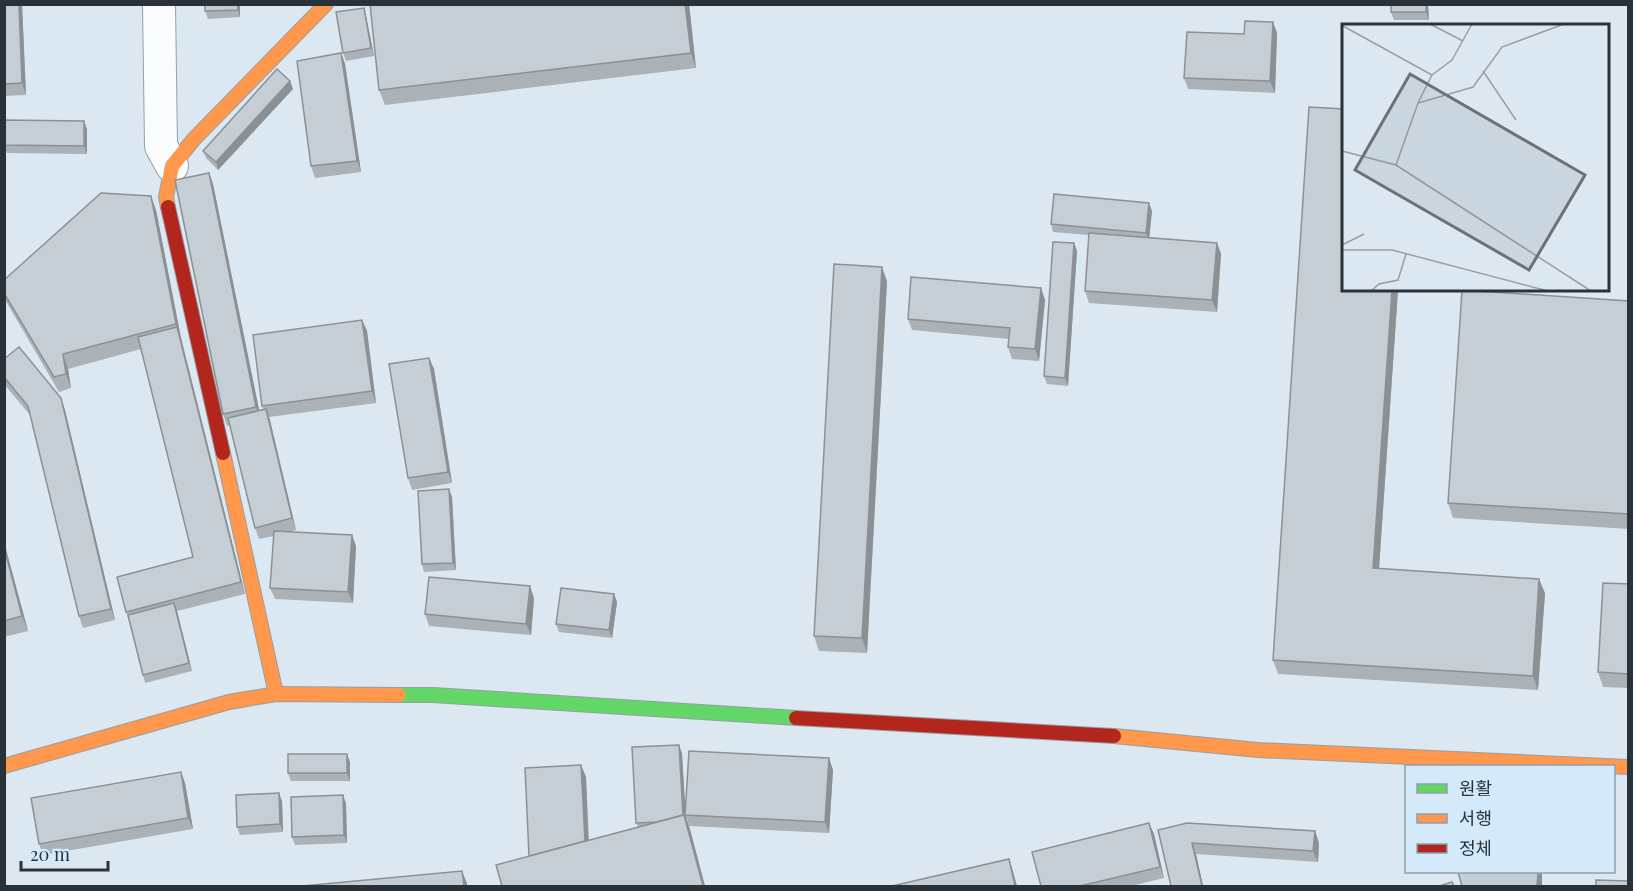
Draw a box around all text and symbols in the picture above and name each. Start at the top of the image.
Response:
inset map [1342,24,1609,291]
legend [1405,765,1615,873]
text: 원활 [1459,776,1492,800]
text: 서행 [1459,806,1492,830]
scale bar [21,834,108,872]
text: 정체 [1459,836,1492,860]
text: 20 m [30,842,70,866]

